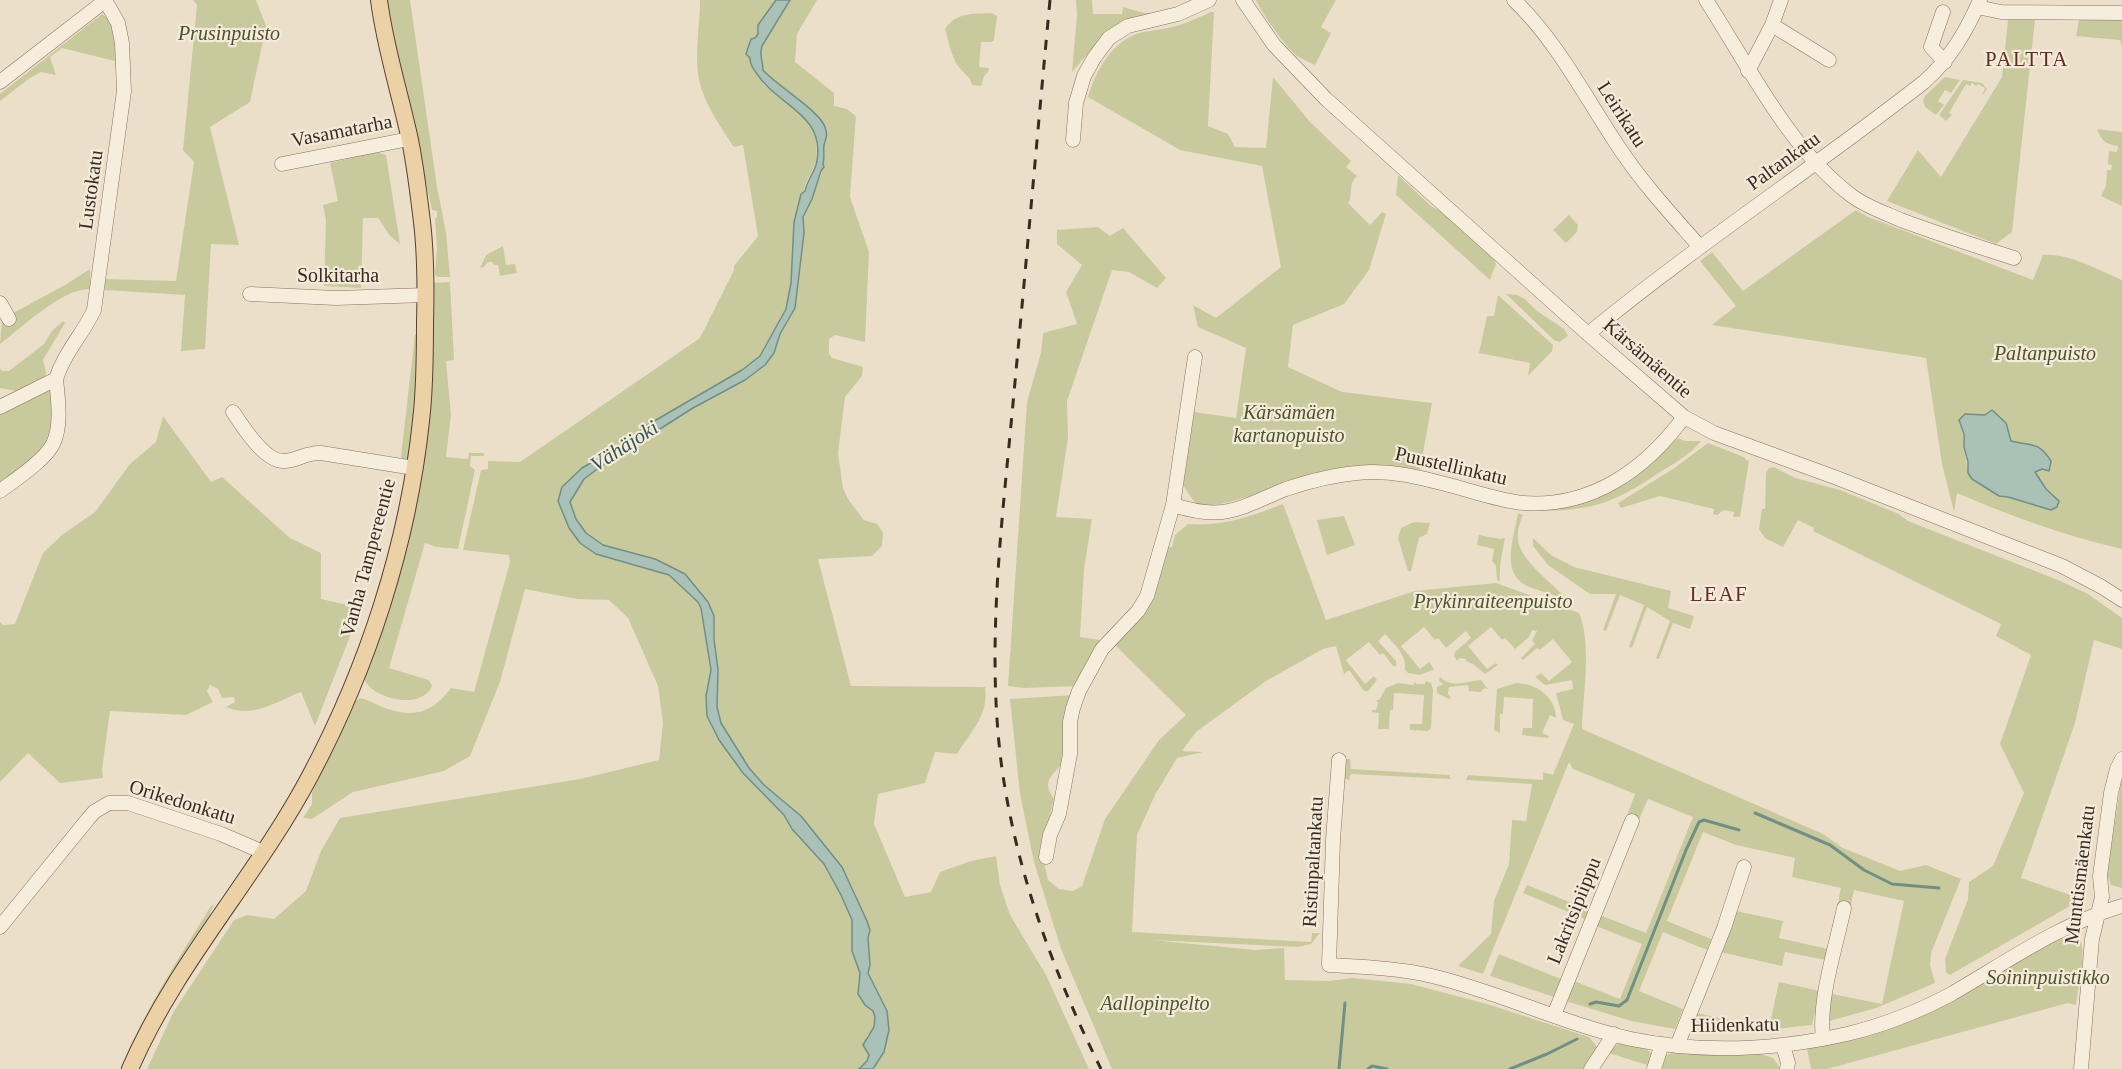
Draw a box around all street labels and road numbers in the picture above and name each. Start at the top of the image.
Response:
street label: Leirikatu [1591,78,1651,152]
street label: Vasamatarha [290,110,394,154]
street label: Paltankatu [1743,127,1825,197]
street label: Lustokatu [75,149,109,231]
street label: Solkitarha [297,265,379,289]
street label: Kärsämäentie [1598,314,1696,404]
street label: Puustellinkatu [1393,442,1509,492]
street label: Vanha Tampereentie [336,476,402,640]
street label: Orikedonkatu [126,775,238,831]
street label: Ristinpaltankatu [1299,796,1329,928]
street label: Munttismäenkatu [2061,804,2101,946]
street label: Lakritsipiippu [1543,854,1607,968]
street label: Hiidenkatu [1690,1013,1780,1039]

